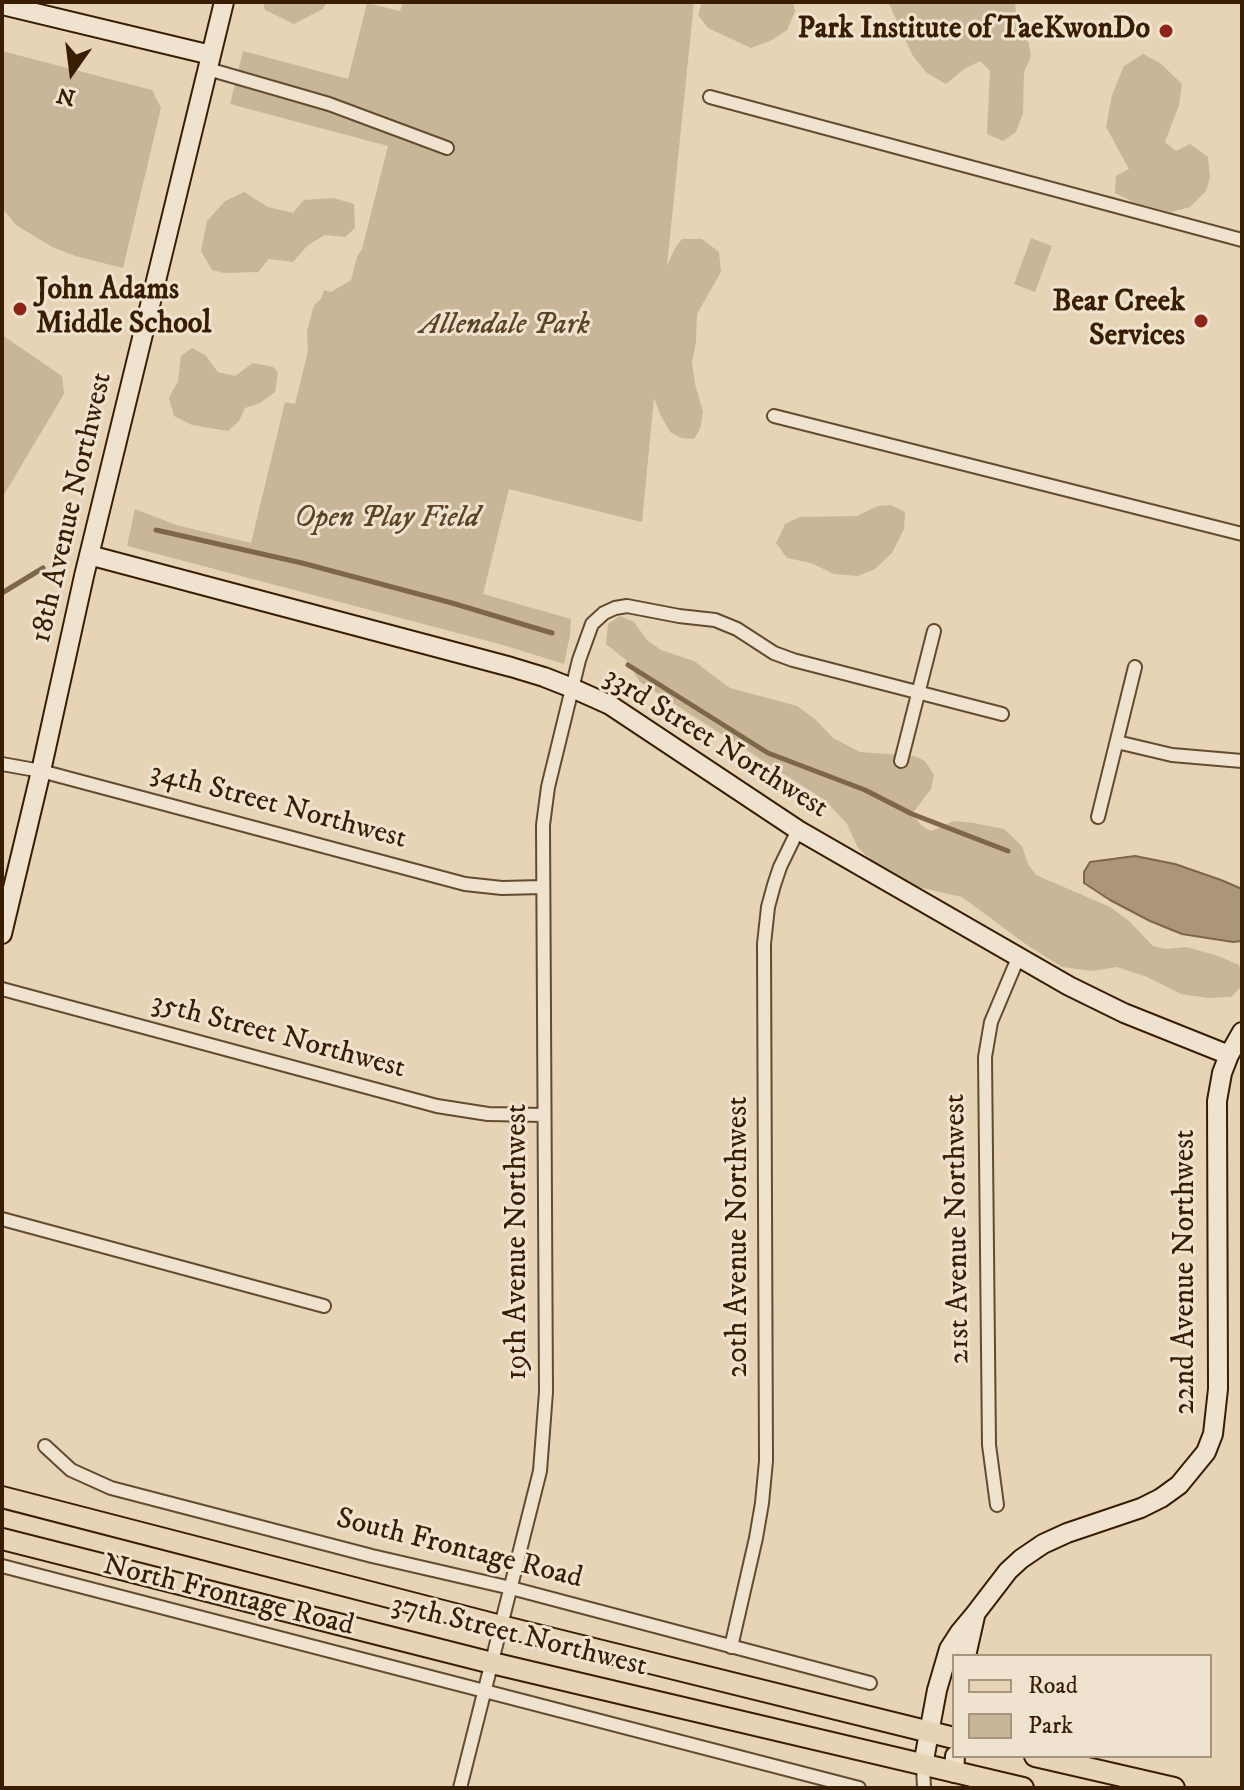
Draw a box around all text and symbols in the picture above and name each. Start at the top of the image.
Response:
place label: Park Institute of TaeKwonDo [797,13,1150,49]
marker: Park Institute of TaeKwonDo [1157,22,1175,40]
north arrow [32,32,112,112]
text: N [54,80,78,111]
place label: John Adams Middle School [36,274,211,344]
place label: Bear Creek Services [1053,286,1185,356]
marker: John Adams Middle School [11,300,29,318]
park label: Allendale Park [420,309,590,345]
marker: Bear Creek Services [1192,312,1210,330]
street label: 18th Avenue Northwest [24,369,122,647]
park label: Open Play Field [295,502,479,538]
street label: 33rd Street Northwest [596,660,834,828]
street label: 34th Street Northwest [146,755,410,859]
street label: 35th Street Northwest [147,986,409,1088]
street label: 21st Avenue Northwest [939,1093,979,1365]
street label: 20th Avenue Northwest [722,1096,758,1378]
street label: 19th Avenue Northwest [501,1104,537,1380]
street label: 22nd Avenue Northwest [1169,1129,1205,1415]
street label: South Frontage Road [332,1502,586,1598]
street label: North Frontage Road [99,1548,357,1646]
street label: 37th Street Northwest [387,1588,651,1686]
legend [952,1654,1212,1758]
text: Road [1028,1671,1078,1701]
text: Park [1028,1711,1073,1741]

